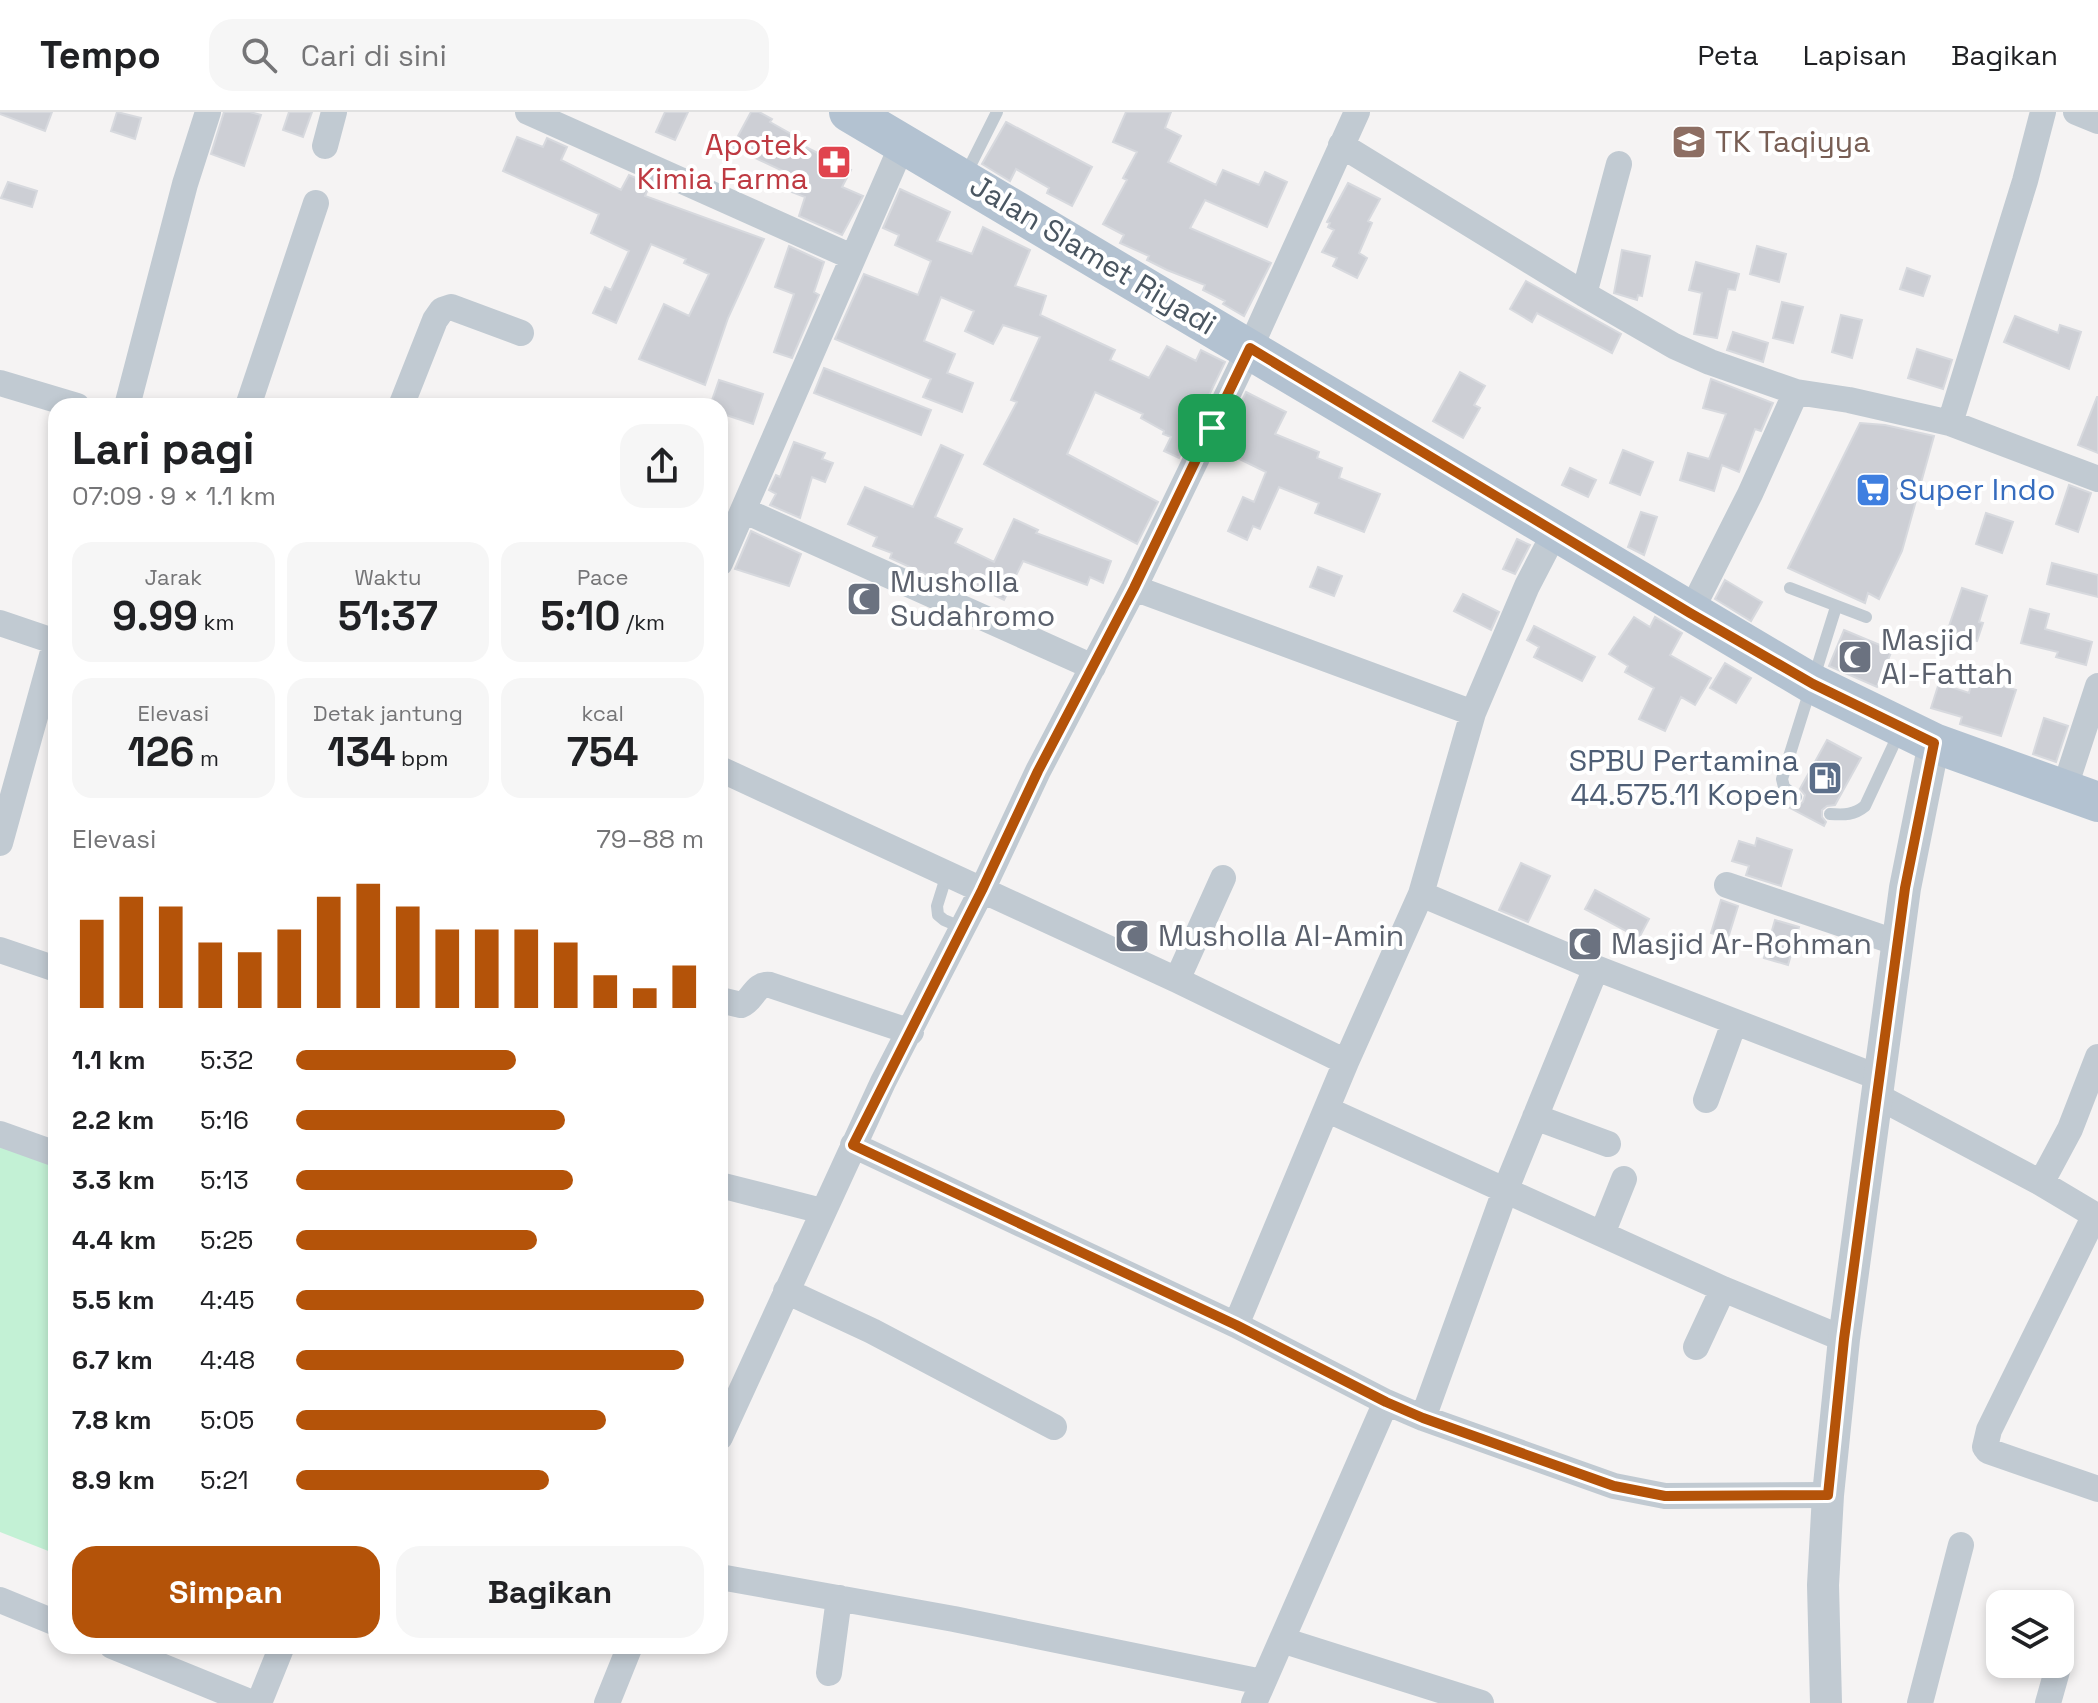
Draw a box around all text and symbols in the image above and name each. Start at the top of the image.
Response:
search box [209,19,769,91]
text: Tempo [40,31,161,79]
icon: search [237,33,281,77]
text: Cari di sini [301,36,447,75]
text: Peta [1697,37,1759,73]
text: Lapisan [1803,37,1907,73]
text: Bagikan [1951,37,2058,73]
place label: TK Taqiyya [1715,122,1870,161]
school or university icon: TK Taqiyya [1670,123,1708,161]
place label: Apotek Kimia Farma [637,125,808,198]
pharmacy icon: Apotek Kimia Farma [815,143,853,181]
street label: Jalan Slamet Riyadi [963,166,1224,344]
pin [1178,394,1246,462]
icon: arrive [1190,406,1234,450]
text: Lari pagi [72,421,254,477]
button: share [620,424,704,508]
place label: Super Indo [1899,470,2055,509]
supermarket icon: Super Indo [1854,471,1892,509]
text: 07:09 · 9 × 1.1 km [72,479,276,513]
place label: Musholla Sudahromo [890,562,1055,635]
text: Jarak [145,563,202,591]
text: Waktu [354,563,422,591]
text: Pace [577,563,628,591]
mosque icon: Musholla Sudahromo [845,580,883,618]
text: 9.99 [112,591,198,642]
text: 51:37 [338,591,438,642]
text: 5:10 [540,591,620,642]
text: km [198,608,234,636]
text: /km [620,608,665,636]
place label: Masjid Al-Fattah [1881,620,2013,693]
mosque icon: Masjid Al-Fattah [1836,638,1874,676]
text: Elevasi [138,699,209,727]
text: Detak jantung [313,699,463,727]
text: kcal [581,699,624,727]
text: 126 [128,727,194,778]
text: 134 [328,727,395,778]
text: 754 [567,727,638,778]
place label: SPBU Pertamina 44.575.11 Kopen [1569,741,1799,814]
text: m [194,744,219,772]
text: bpm [395,744,448,772]
fuel station icon: SPBU Pertamina 44.575.11 Kopen [1806,759,1844,797]
text: Elevasi [72,822,156,856]
text: 79–88 m [596,822,704,856]
place label: Musholla Al-Amin [1158,916,1404,955]
mosque icon: Musholla Al-Amin [1113,917,1151,955]
place label: Masjid Ar-Rohman [1611,924,1872,963]
mosque icon: Masjid Ar-Rohman [1566,925,1604,963]
text: 1.1 km [72,1043,145,1077]
text: 5:32 [200,1043,254,1077]
text: 2.2 km [72,1103,154,1137]
text: 5:16 [200,1103,249,1137]
text: 3.3 km [72,1163,155,1197]
text: 5:13 [200,1163,249,1197]
text: 4.4 km [72,1223,156,1257]
text: 5:25 [200,1223,253,1257]
text: 5.5 km [72,1283,154,1317]
text: 4:45 [200,1283,255,1317]
text: 6.7 km [72,1343,153,1377]
text: 4:48 [200,1343,255,1377]
text: 7.8 km [72,1403,151,1437]
text: 5:05 [200,1403,254,1437]
text: 8.9 km [72,1463,155,1497]
text: 5:21 [200,1463,249,1497]
button: Simpan [72,1546,380,1638]
button: Bagikan [396,1546,704,1638]
map controls [1986,1590,2074,1678]
button: layers [1986,1590,2074,1678]

